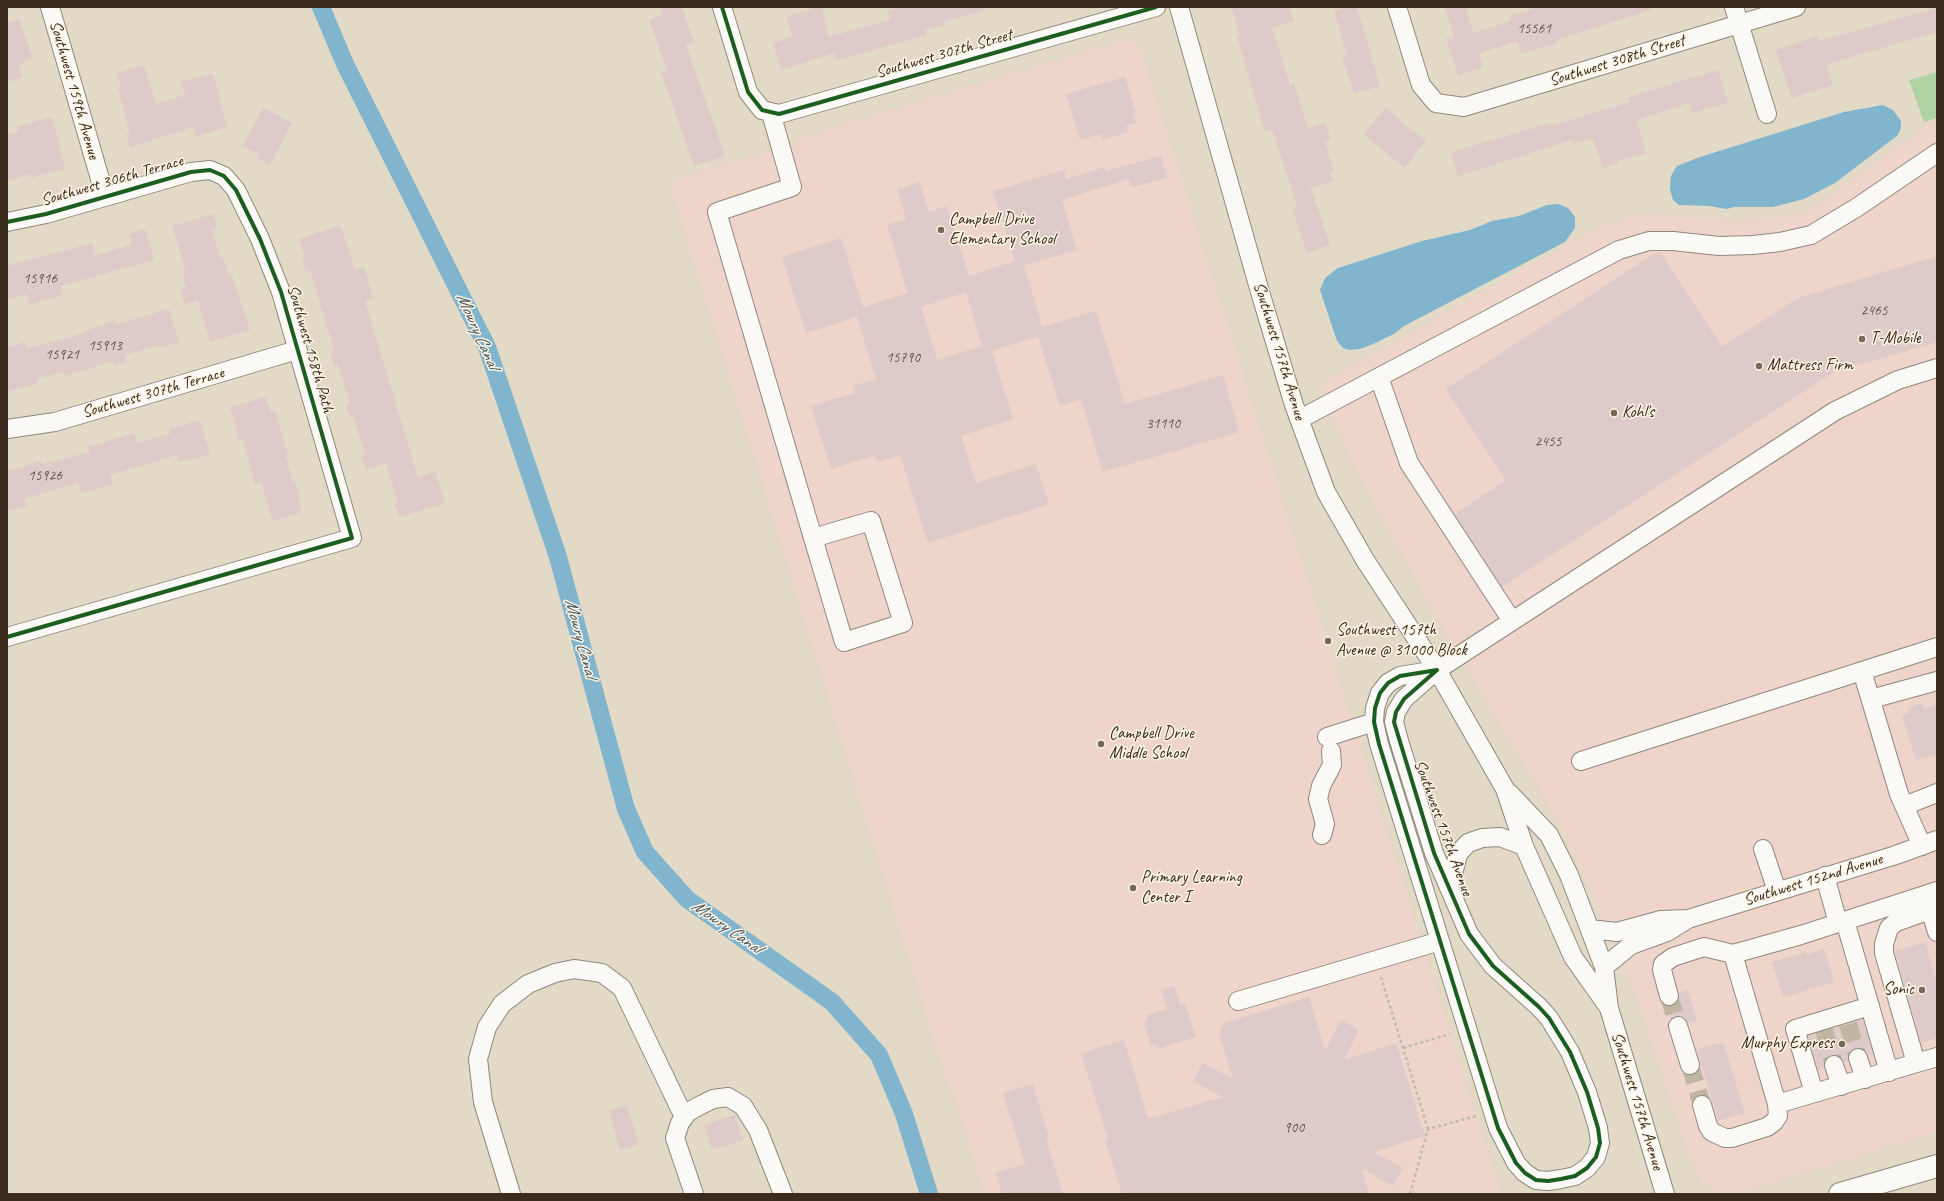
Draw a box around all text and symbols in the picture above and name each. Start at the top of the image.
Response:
street label: Southwest 159th Avenue [44,18,104,162]
house number: 15561 [1517,20,1551,38]
street label: Southwest 307th Street [873,25,1015,83]
street label: Southwest 308th Street [1547,31,1687,91]
street label: Southwest 306th Terrace [39,151,185,211]
place label: Campbell Drive Elementary School [949,210,1055,250]
marker: Campbell Drive Elementary School [936,225,946,235]
house number: 15916 [23,270,57,288]
street label: Southwest 157th Avenue [1248,280,1310,422]
street label: Southwest 158th Path [282,283,338,415]
water label: Mowry Canal [451,290,503,372]
house number: 2465 [1861,302,1887,320]
place label: T-Mobile [1870,329,1921,349]
marker: T-Mobile [1857,334,1867,344]
house number: 15913 [88,337,122,355]
house number: 15921 [45,346,79,364]
house number: 15790 [886,349,920,367]
place label: Mattress Firm [1767,356,1853,376]
marker: Mattress Firm [1754,361,1764,371]
street label: Southwest 307th Terrace [80,363,226,423]
place label: Kohl's [1622,403,1654,423]
marker: Kohl's [1609,408,1619,418]
house number: 31110 [1146,415,1180,433]
house number: 2455 [1535,433,1561,451]
house number: 15926 [28,467,62,485]
water label: Mowry Canal [559,597,601,679]
place label: Southwest 157th Avenue @ 31000 Block [1336,621,1467,661]
marker: Southwest 157th Avenue @ 31000 Block [1323,636,1333,646]
place label: Campbell Drive Middle School [1109,724,1194,764]
marker: Campbell Drive Middle School [1096,739,1106,749]
street label: Southwest 157th Avenue [1409,757,1477,899]
street label: Southwest 152nd Avenue [1741,849,1885,911]
place label: Primary Learning Center I [1141,868,1242,908]
marker: Primary Learning Center I [1128,883,1138,893]
water label: Mowry Canal [687,895,765,959]
place label: Sonic [1883,980,1914,1000]
marker: Sonic [1917,985,1927,995]
street label: Southwest 157th Avenue [1606,1030,1668,1172]
place label: Murphy Express [1741,1034,1834,1054]
marker: Murphy Express [1837,1039,1847,1049]
house number: 900 [1284,1119,1304,1137]

